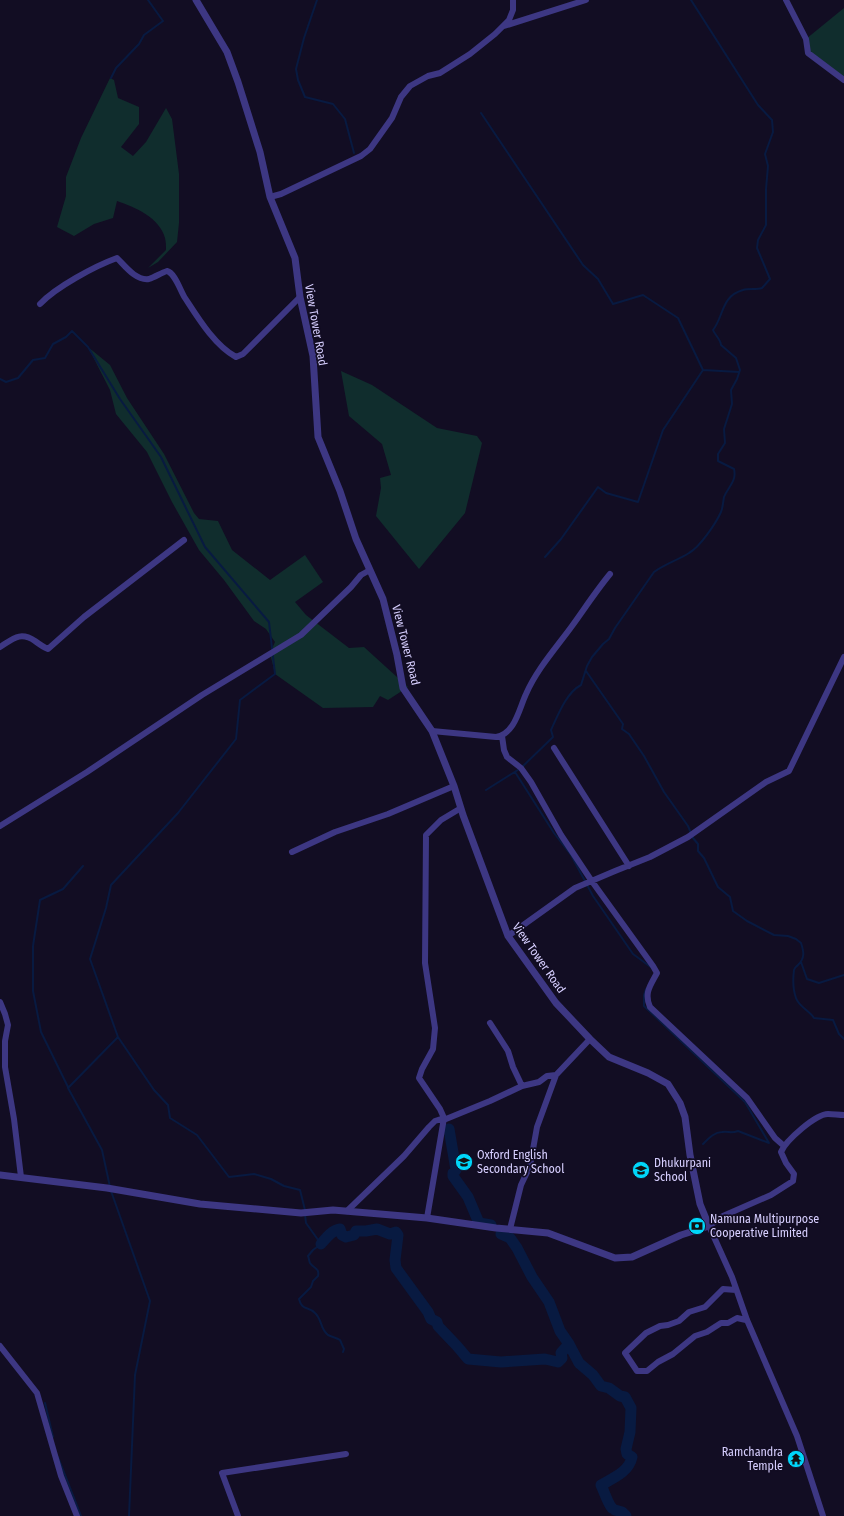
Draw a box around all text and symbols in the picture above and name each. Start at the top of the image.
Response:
street label: View Tower Road [302,283,330,367]
street label: View Tower Road [389,603,423,687]
street label: View Tower Road [510,920,568,996]
place label: Oxford English Secondary School [477,1148,564,1176]
school or university icon: Oxford English Secondary School [454,1152,474,1172]
place label: Dhukurpani School [654,1156,711,1184]
school or university icon: Dhukurpani School [631,1160,651,1180]
place label: Namuna Multipurpose Cooperative Limited [710,1212,819,1240]
bank icon: Namuna Multipurpose Cooperative Limited [687,1216,707,1236]
place label: Ramchandra Temple [722,1445,783,1473]
temple icon: Ramchandra Temple [786,1449,806,1469]

